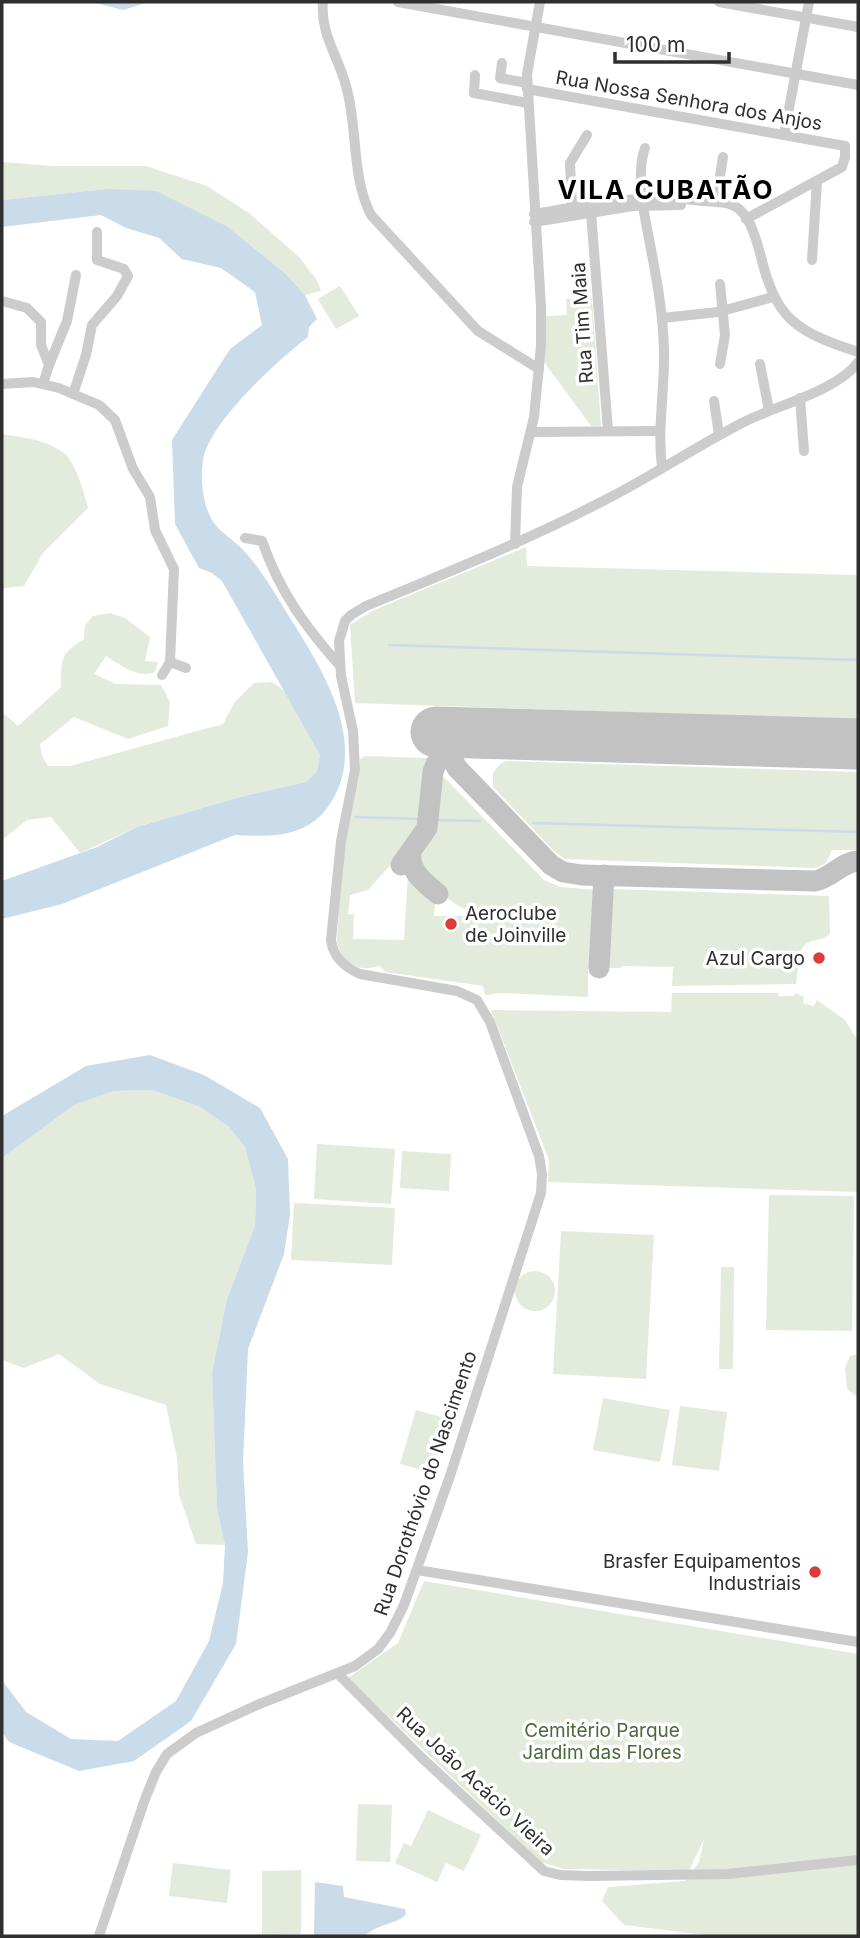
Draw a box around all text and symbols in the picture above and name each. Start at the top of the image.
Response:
scale bar [615,21,729,65]
text: 100 m [626,32,685,57]
street label: Rua Nossa Senhora dos Anjos [554,66,824,135]
district label: VILA CUBATÃO [558,174,774,205]
street label: Rua Tim Maia [567,262,598,384]
place label: Aeroclube de Joinville [465,902,566,947]
marker: Aeroclube de Joinville [443,916,459,932]
place label: Azul Cargo [706,947,805,970]
marker: Azul Cargo [811,950,827,966]
street label: Rua Dorothóvio do Nascimento [369,1348,482,1619]
place label: Brasfer Equipamentos Industriais [603,1550,801,1595]
marker: Brasfer Equipamentos Industriais [807,1564,823,1580]
street label: Rua João Acácio Vieira [392,1702,559,1861]
park label: Cemitério Parque Jardim das Flores [522,1719,682,1764]

